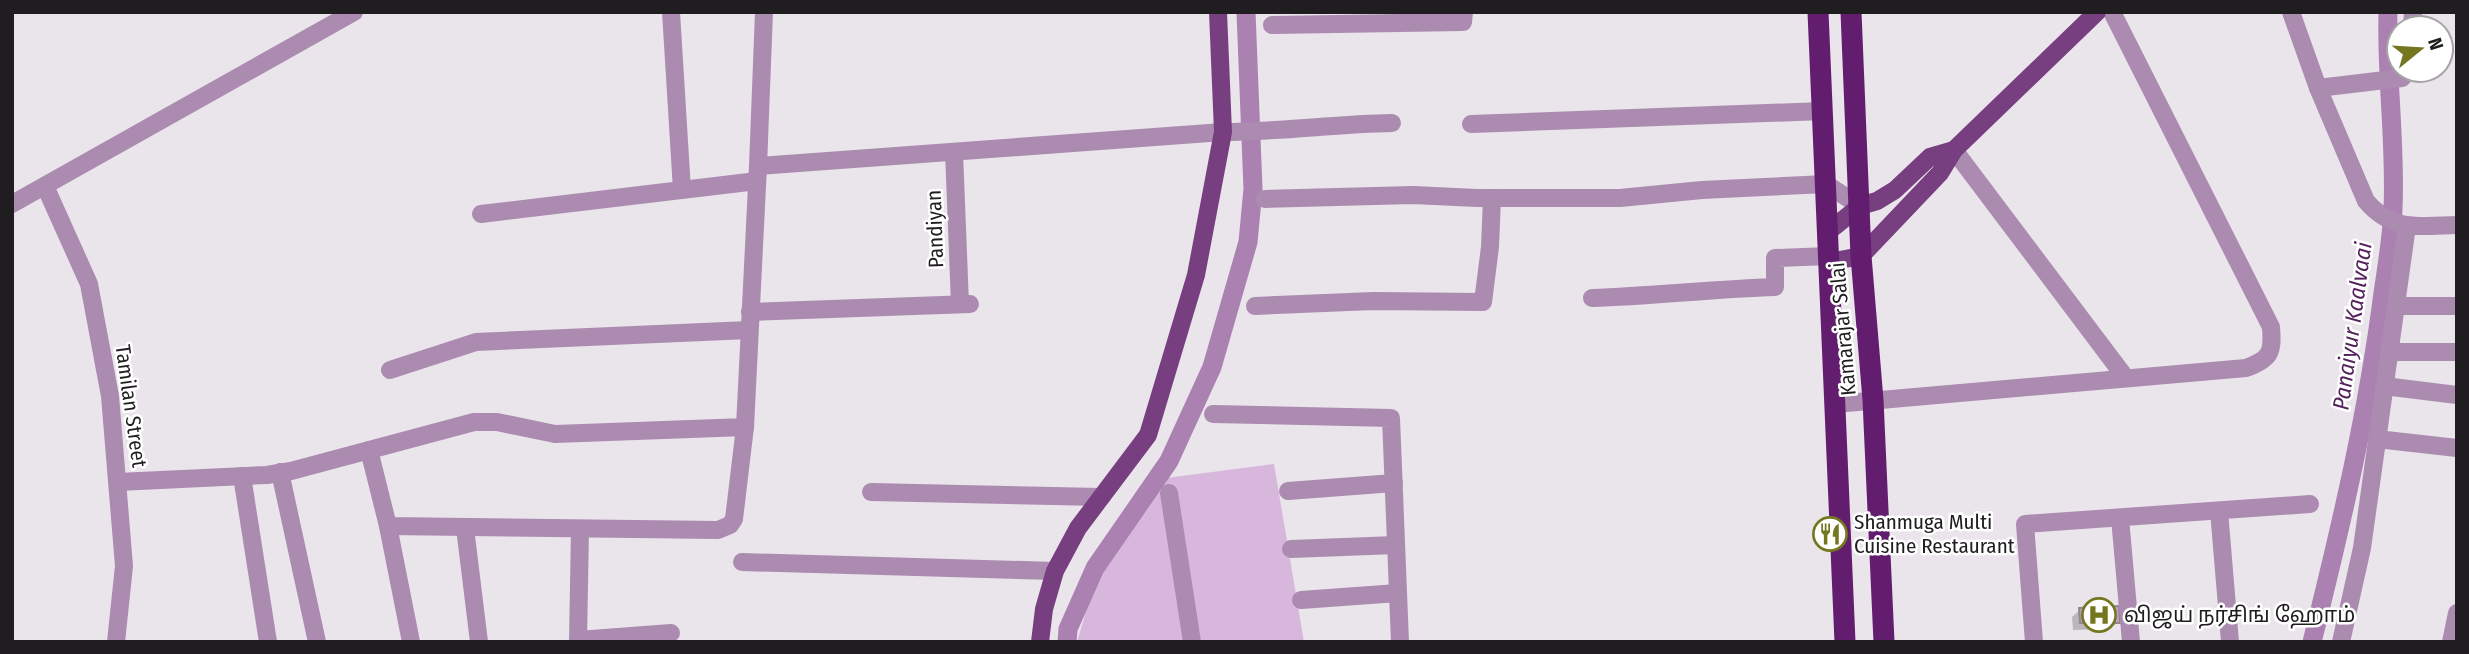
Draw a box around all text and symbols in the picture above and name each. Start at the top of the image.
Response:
north arrow [2385,14,2455,84]
text: N [2423,35,2448,53]
street label: Pandiyan [921,189,949,269]
water label: Panaiyur Kaalvaai [2326,240,2378,412]
street label: Kamarajar Salai [1824,261,1862,397]
street label: Tamilan Street [110,343,153,469]
place label: Shanmuga Multi Cuisine Restaurant [1854,509,2015,559]
restaurant icon: Shanmuga Multi Cuisine Restaurant [1811,515,1849,553]
hospital icon: விஜய் நர்சிங் ஹோம் [2080,596,2118,634]
place label: விஜய் நர்சிங் ஹோம் [2124,602,2355,629]

